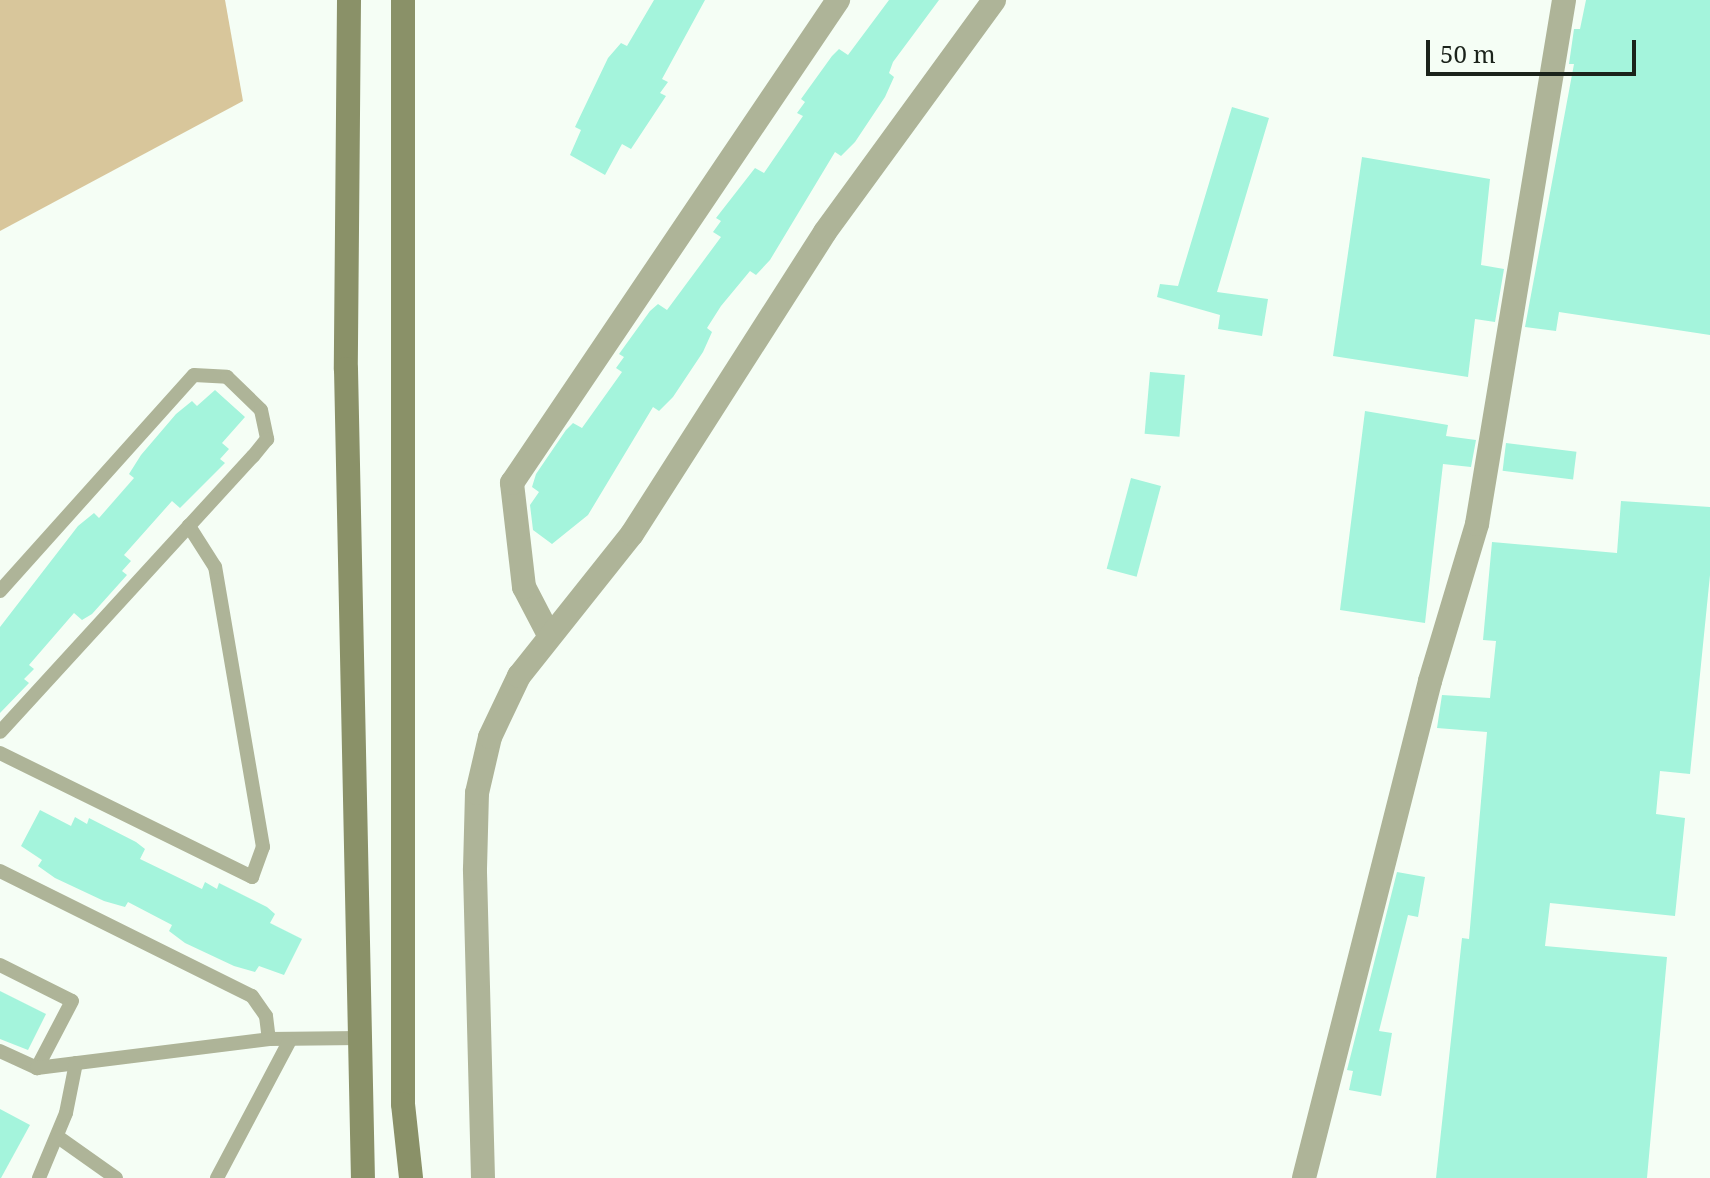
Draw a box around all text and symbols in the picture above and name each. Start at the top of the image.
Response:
scale bar [1430,24,1640,74]
text: 50 m [1440,37,1496,70]

